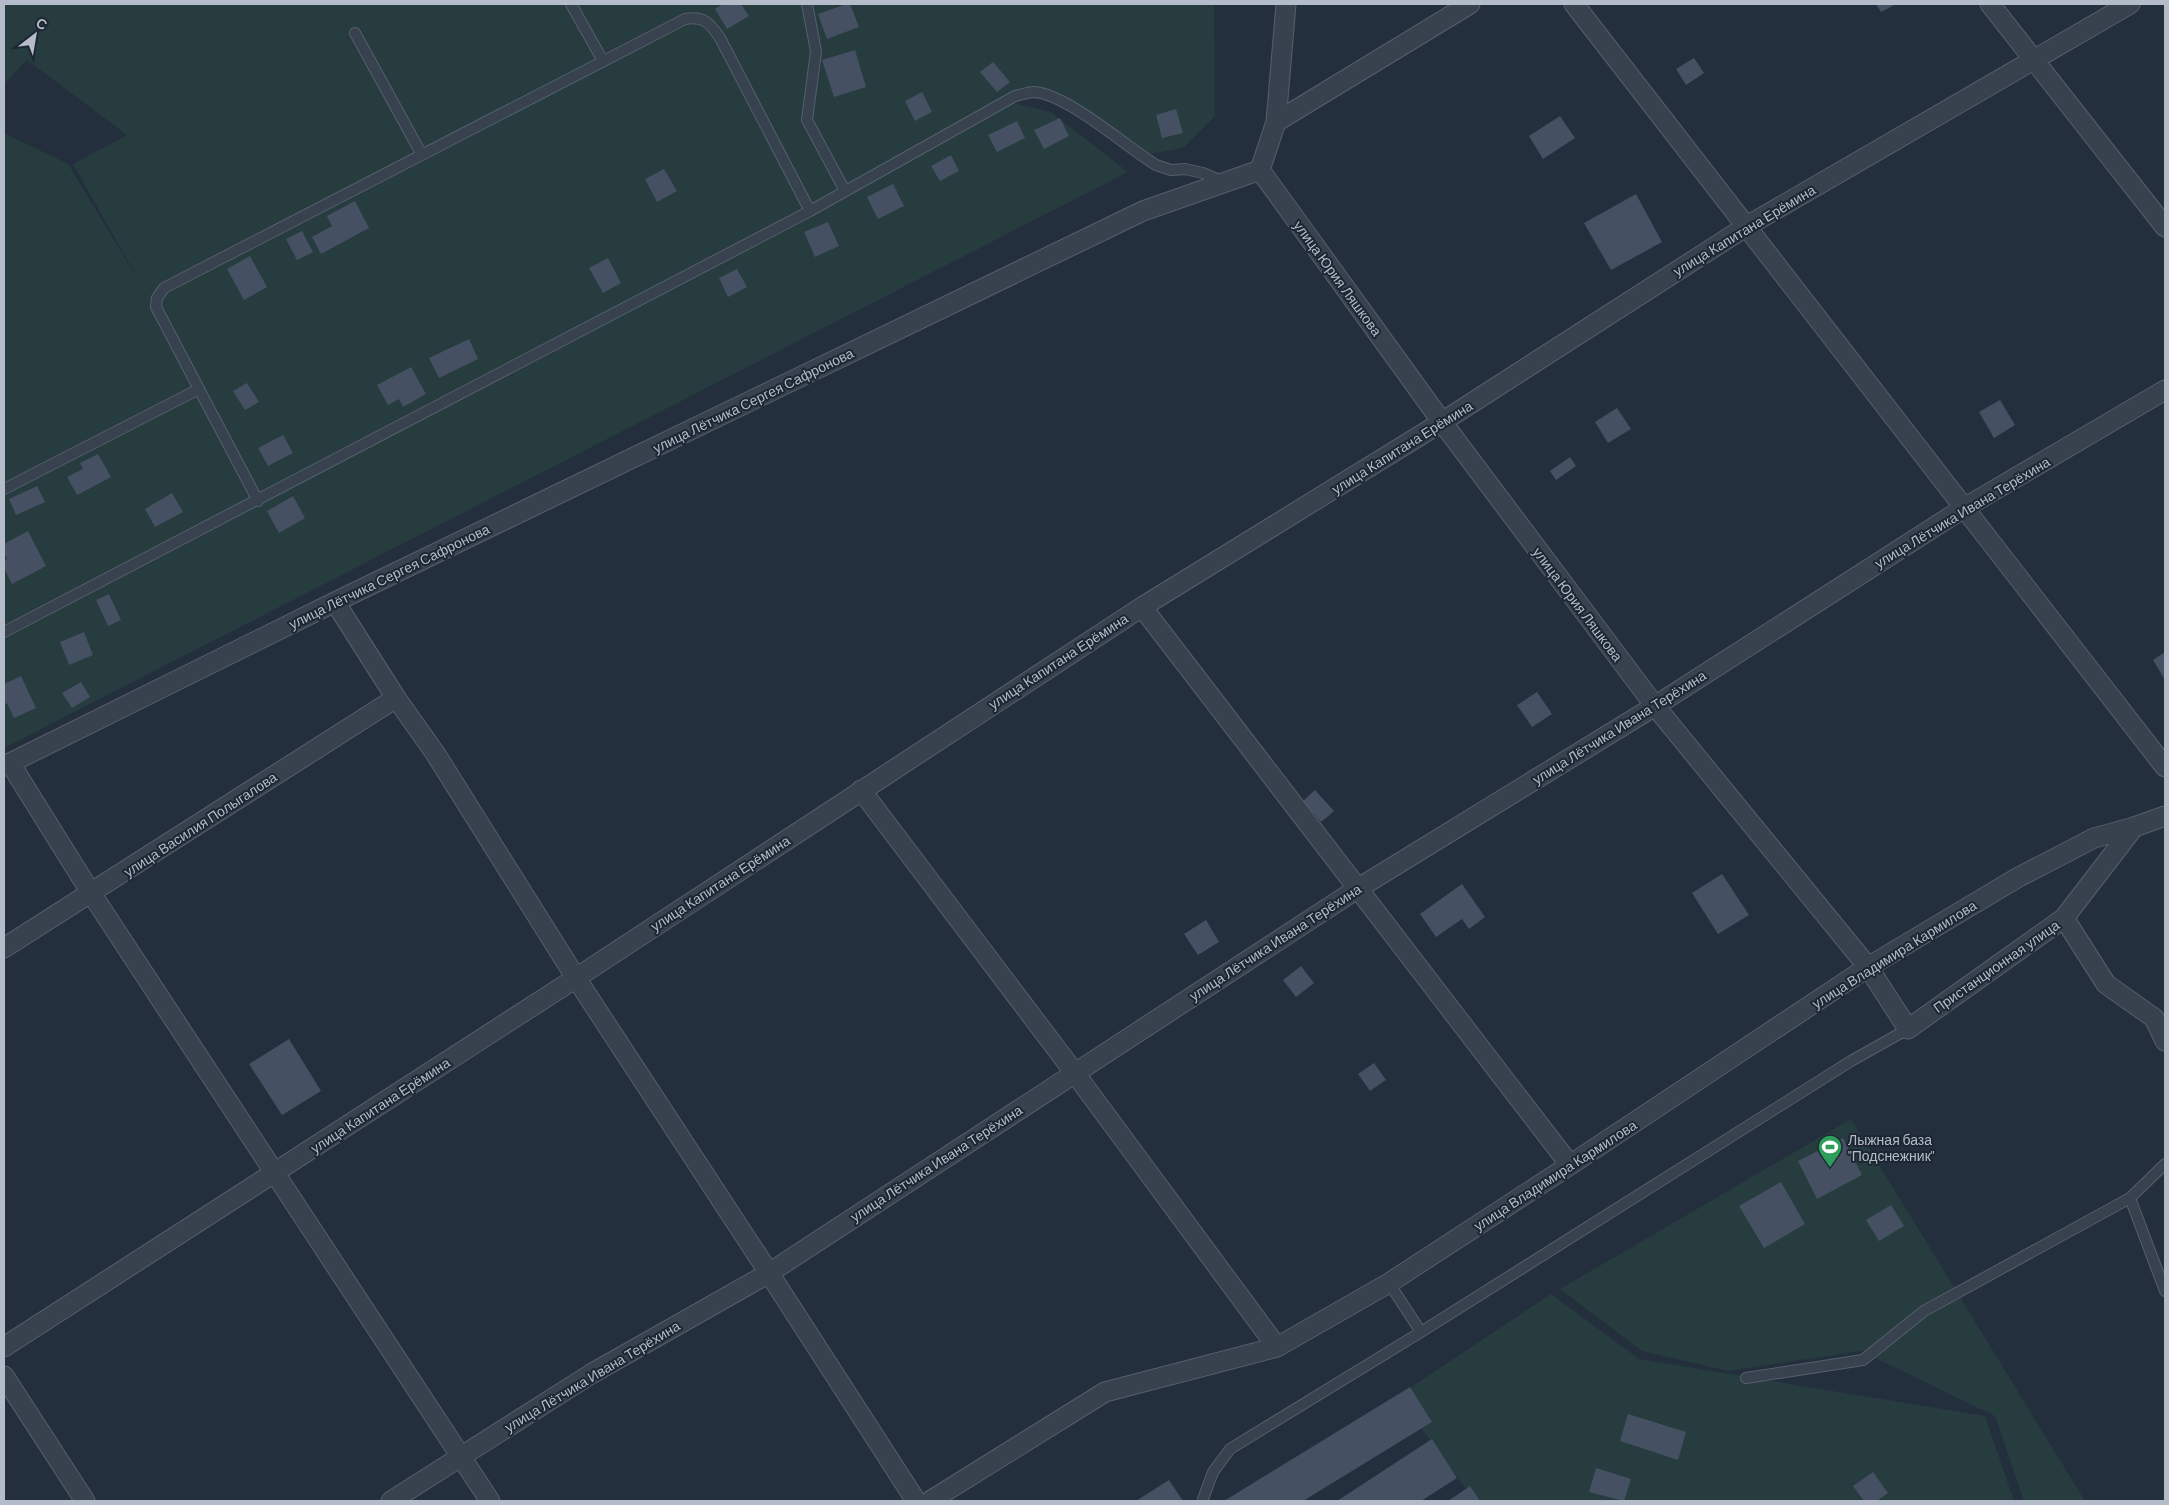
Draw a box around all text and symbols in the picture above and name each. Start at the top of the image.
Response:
north arrow [10,10,60,60]
text: С [33,14,51,33]
street label: улица Капитана Ерёмина [1670,181,1818,279]
street label: улица Юрия Ляшкова [1290,217,1386,339]
street label: улица Лётчика Сергея Сафронова [650,344,856,456]
street label: улица Капитана Ерёмина [1328,397,1476,497]
street label: улица Лётчика Ивана Терёхина [1871,453,2053,571]
street label: улица Лётчика Сергея Сафронова [286,520,492,632]
street label: улица Юрия Ляшкова [1530,544,1627,665]
street label: улица Капитана Ерёмина [985,609,1131,712]
street label: улица Лётчика Ивана Терёхина [1529,666,1709,788]
street label: улица Василия Полыгалова [120,768,280,880]
street label: улица Капитана Ерёмина [647,831,793,934]
street label: улица Лётчика Ивана Терёхина [1186,880,1364,1004]
street label: улица Владимира Кармилова [1809,896,1980,1012]
street label: Пристанционная улица [1930,916,2063,1016]
street label: улица Капитана Ерёмина [307,1053,453,1156]
street label: улица Лётчика Ивана Терёхина [847,1101,1025,1225]
street label: улица Владимира Кармилова [1470,1116,1640,1234]
place label: Лыжная база "Подснежник" [1848,1131,1935,1164]
sports icon: Лыжная база "Подснежник" [1817,1134,1843,1168]
street label: улица Лётчика Ивана Терёхина [501,1317,683,1435]

